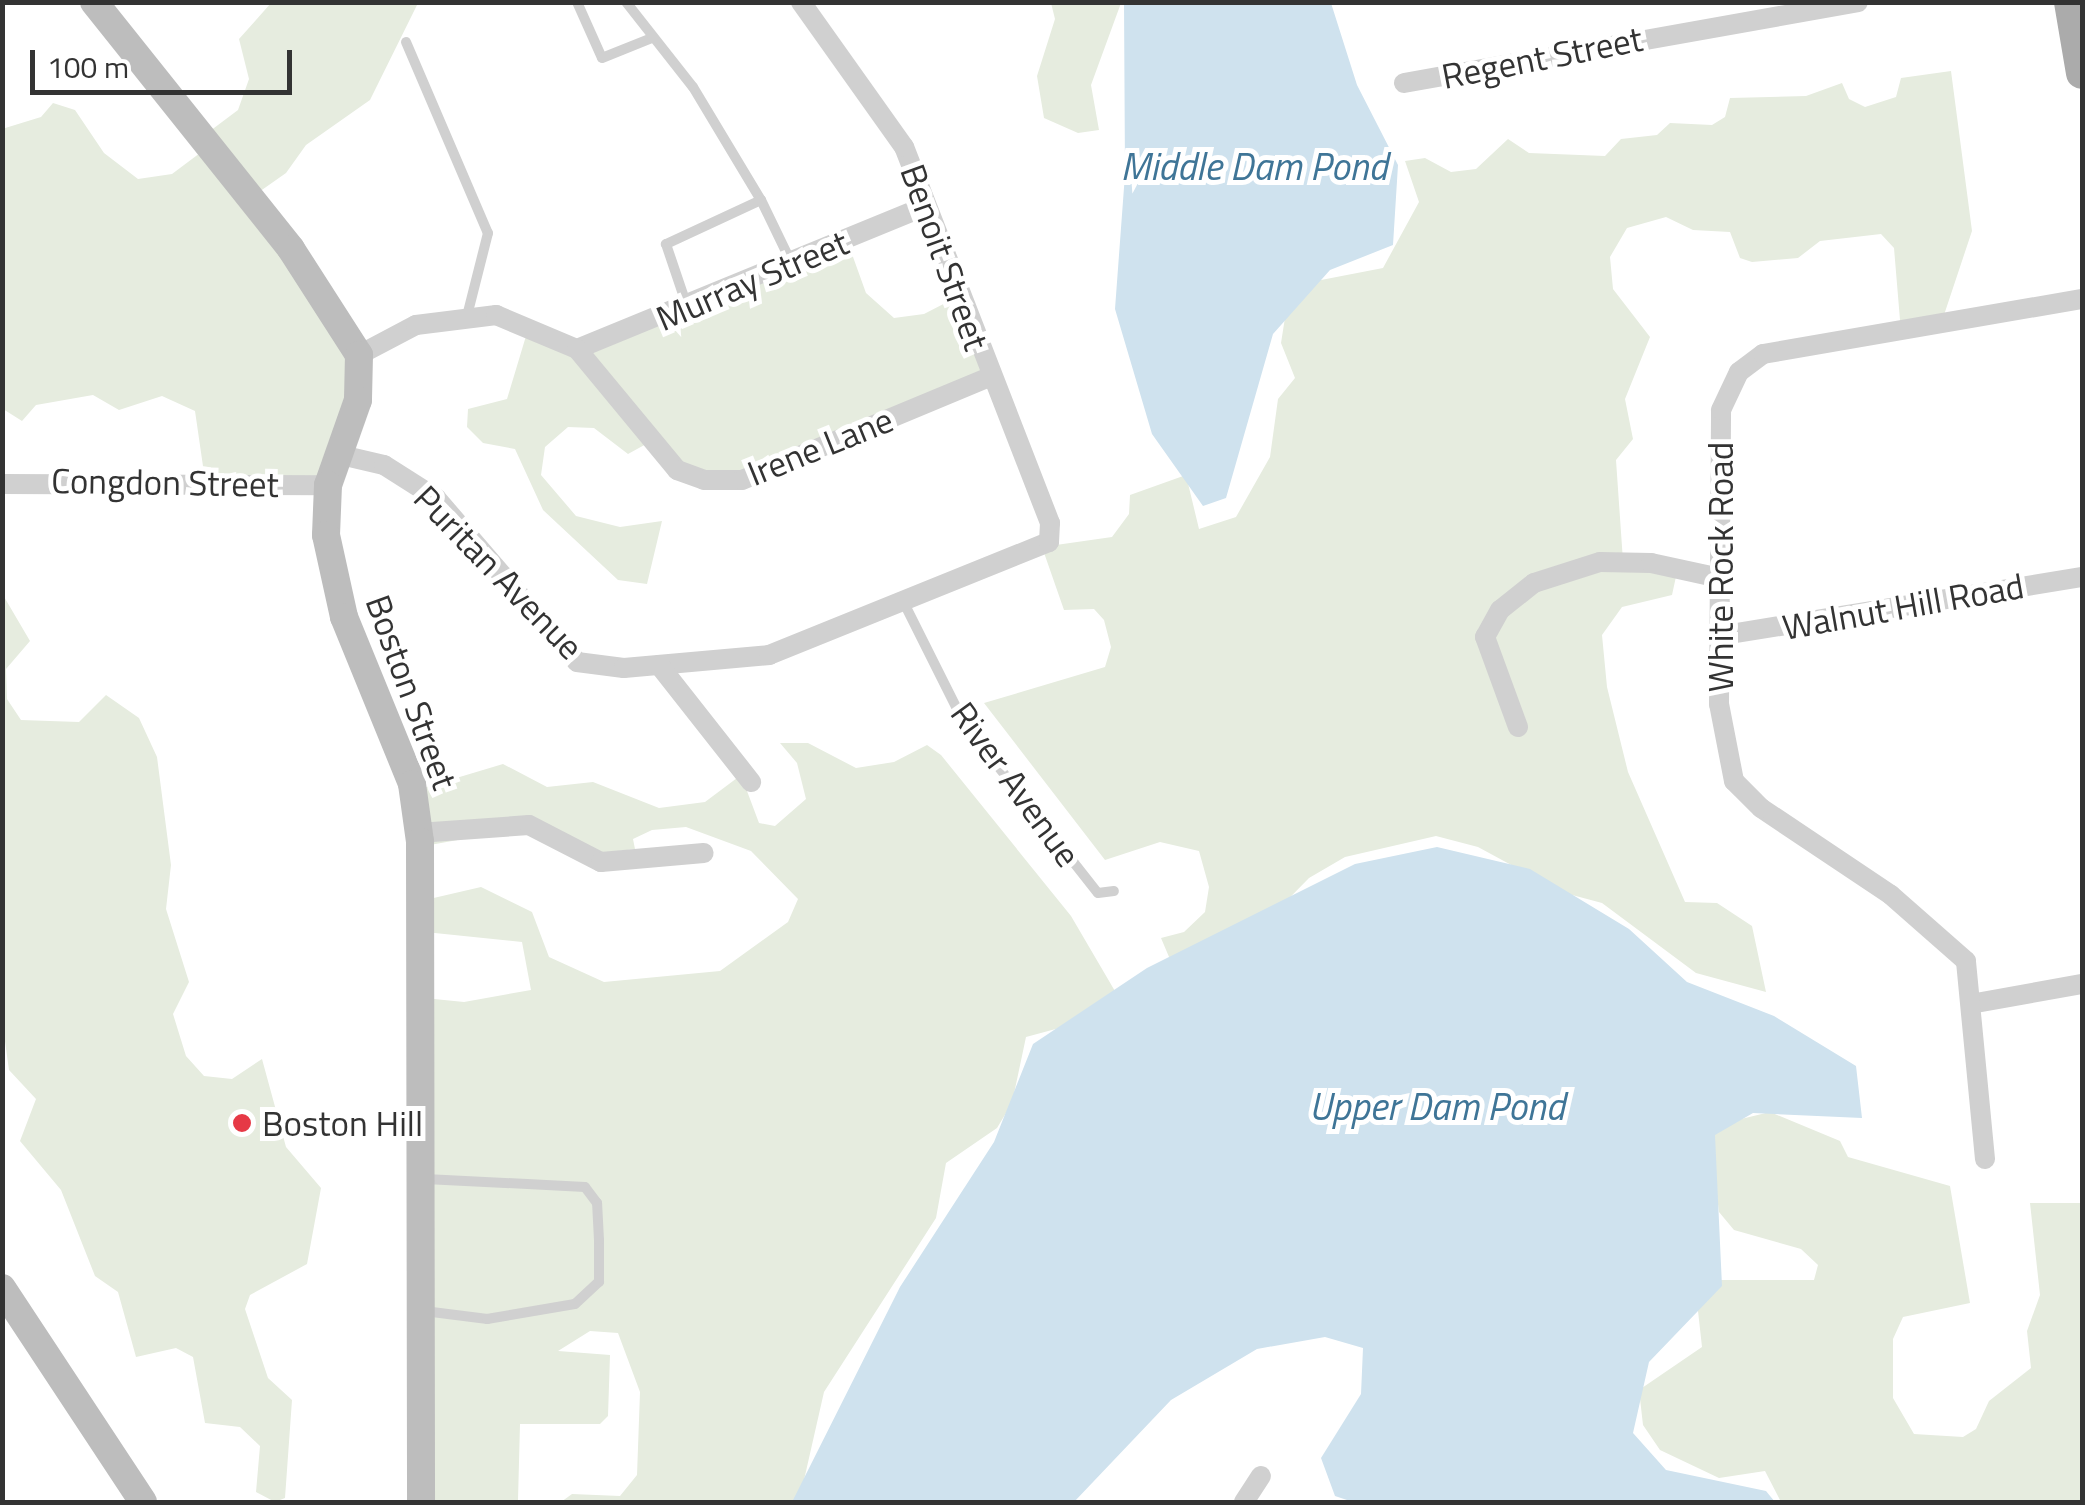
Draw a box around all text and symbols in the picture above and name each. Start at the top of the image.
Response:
street label: Regent Street [1438,17,1646,97]
scale bar [35,30,298,92]
text: 100 m [47,44,129,90]
water label: Middle Dam Pond [1121,144,1387,190]
street label: Benoit Street [892,158,998,356]
street label: Murray Street [650,221,854,339]
street label: Irene Lane [741,398,899,494]
street label: White Rock Road [1699,442,1741,692]
street label: Congdon Street [51,459,279,505]
street label: Puritan Avenue [406,477,592,667]
street label: Walnut Hill Road [1779,564,2027,648]
street label: Boston Street [357,589,467,795]
street label: River Avenue [942,694,1090,874]
water label: Upper Dam Pond [1309,1084,1565,1130]
place label: Boston Hill [262,1102,423,1144]
marker: Boston Hill [231,1112,253,1134]

